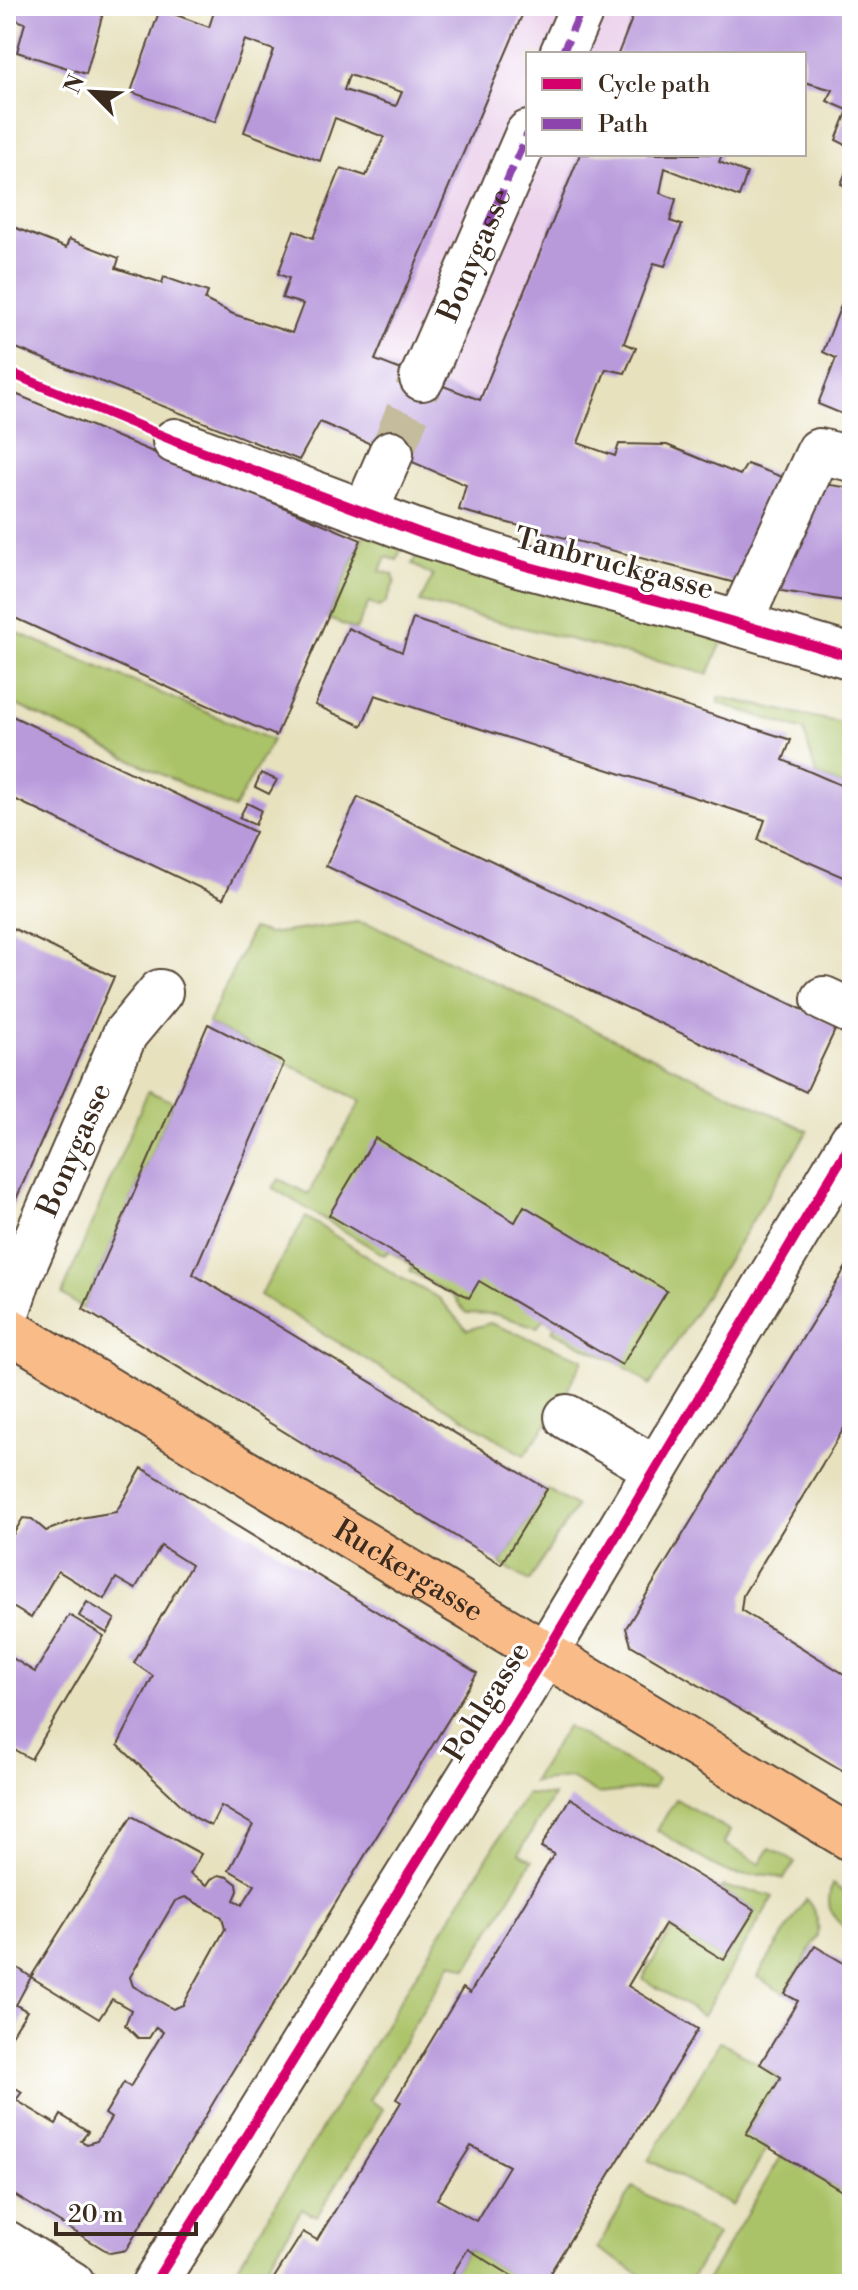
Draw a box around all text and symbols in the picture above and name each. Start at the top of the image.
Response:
north arrow [52,52,132,132]
legend [526,52,806,156]
text: N [59,70,91,98]
text: Cycle path [598,70,710,100]
text: Path [598,110,648,140]
street label: Bonygasse [429,182,521,329]
street label: Tanbruckgasse [510,519,718,609]
street label: Bonygasse [29,1077,120,1223]
street label: Ruckergasse [326,1511,490,1631]
street label: Pohlgasse [435,1635,539,1769]
scale bar [56,2186,196,2236]
text: 20 m [68,2200,124,2230]

